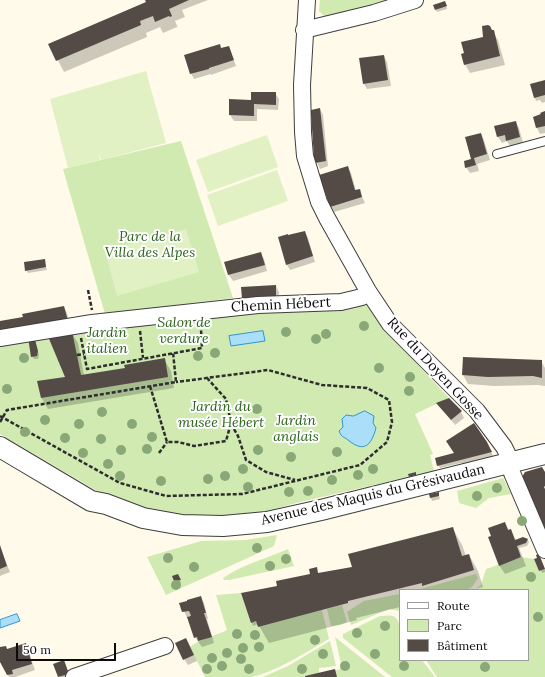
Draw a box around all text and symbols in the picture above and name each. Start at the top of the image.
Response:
park label: Parc de la Villa des Alpes [105,229,195,262]
street label: Chemin Hébert [231,294,331,316]
street label: Rue du Doyen Gosse [383,314,487,424]
park label: Salon de verdure [157,315,211,348]
park label: Jardin italien [86,325,128,358]
park label: Jardin du musée Hébert [178,399,264,432]
park label: Jardin anglais [273,413,319,446]
street label: Avenue des Maquis du Grésivaudan [259,461,487,529]
legend [399,589,529,661]
text: Route [437,598,470,613]
text: Parc [437,618,462,633]
scale bar [18,635,118,661]
text: Bâtiment [437,638,488,653]
text: 50 m [23,642,51,657]

